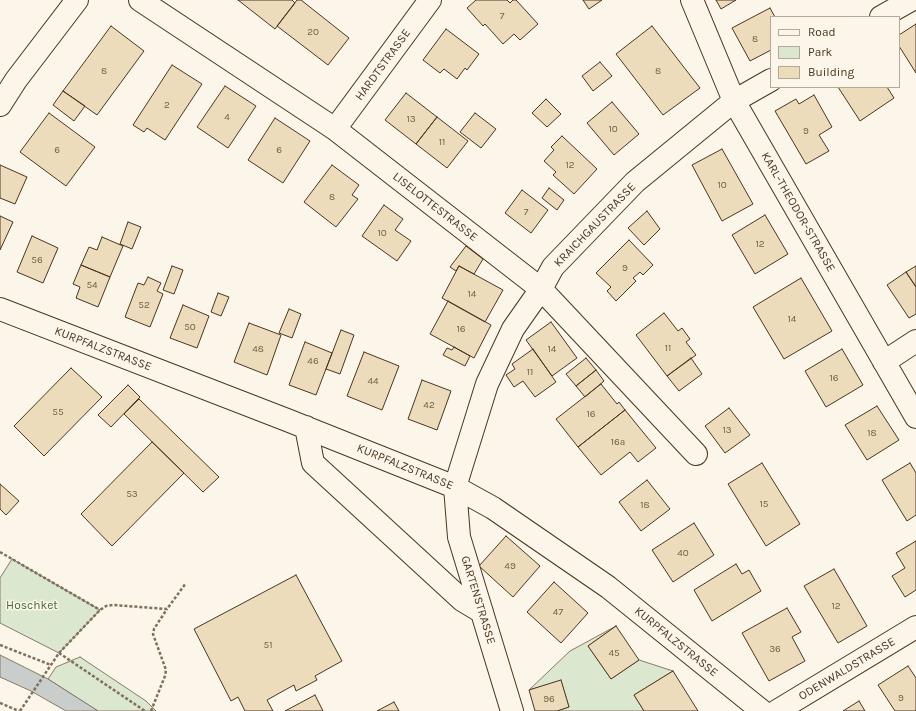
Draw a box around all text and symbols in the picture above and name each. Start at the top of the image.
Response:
house number: 7 [500,10,504,22]
legend [770,16,900,88]
text: Road [808,25,836,39]
house number: 20 [307,26,319,38]
street label: HARDTSTRASSE [352,26,414,104]
house number: 8 [752,33,758,45]
text: Park [808,45,832,59]
house number: 8 [101,65,107,77]
house number: 8 [655,65,661,77]
text: Building [808,65,854,79]
house number: 2 [164,99,170,111]
house number: 4 [224,111,230,123]
house number: 13 [406,113,416,125]
house number: 10 [608,123,618,135]
house number: 9 [803,125,809,137]
house number: 11 [439,136,445,148]
house number: 6 [54,144,60,156]
house number: 6 [276,144,282,156]
street label: KARL-THEODOR-STRASSE [758,150,838,274]
house number: 12 [565,159,575,171]
street label: LISELOTTESTRASSE [390,169,480,245]
house number: 10 [717,179,727,191]
street label: KRAICHGAUSTRASSE [551,180,639,270]
house number: 8 [329,191,335,203]
house number: 7 [524,206,528,218]
house number: 10 [377,227,387,239]
house number: 12 [755,238,765,250]
house number: 56 [31,254,43,266]
house number: 9 [622,262,628,274]
house number: 54 [86,279,98,291]
house number: 14 [468,288,476,300]
house number: 52 [138,299,150,311]
house number: 14 [788,313,796,325]
house number: 50 [184,321,196,333]
house number: 16 [456,323,466,335]
street label: KURPFALZSTRASSE [52,324,154,374]
house number: 11 [665,342,671,354]
house number: 48 [252,343,264,355]
house number: 14 [548,343,556,355]
house number: 46 [307,355,319,367]
house number: 11 [527,366,533,378]
house number: 16 [829,372,839,384]
house number: 44 [367,375,379,387]
house number: 42 [423,399,435,411]
house number: 55 [52,406,64,418]
house number: 16 [586,408,596,420]
house number: 13 [722,424,732,436]
house number: 18 [867,427,877,439]
house number: 16a [611,436,625,448]
street label: KURPFALZSTRASSE [355,441,455,493]
house number: 53 [126,488,138,500]
house number: 15 [760,498,768,510]
house number: 18 [640,499,650,511]
house number: 40 [677,547,689,559]
street label: GARTENSTRASSE [458,554,498,646]
house number: 49 [504,560,516,572]
park label: Hoschket [6,599,58,613]
house number: 12 [831,600,841,612]
street label: KURPFALZSTRASSE [631,604,721,680]
house number: 47 [553,606,563,618]
street label: ODENWALDSTRASSE [796,634,898,704]
house number: 51 [264,639,272,651]
house number: 36 [769,643,781,655]
house number: 45 [608,647,620,659]
house number: 9 [898,692,904,704]
house number: 96 [543,693,555,705]

